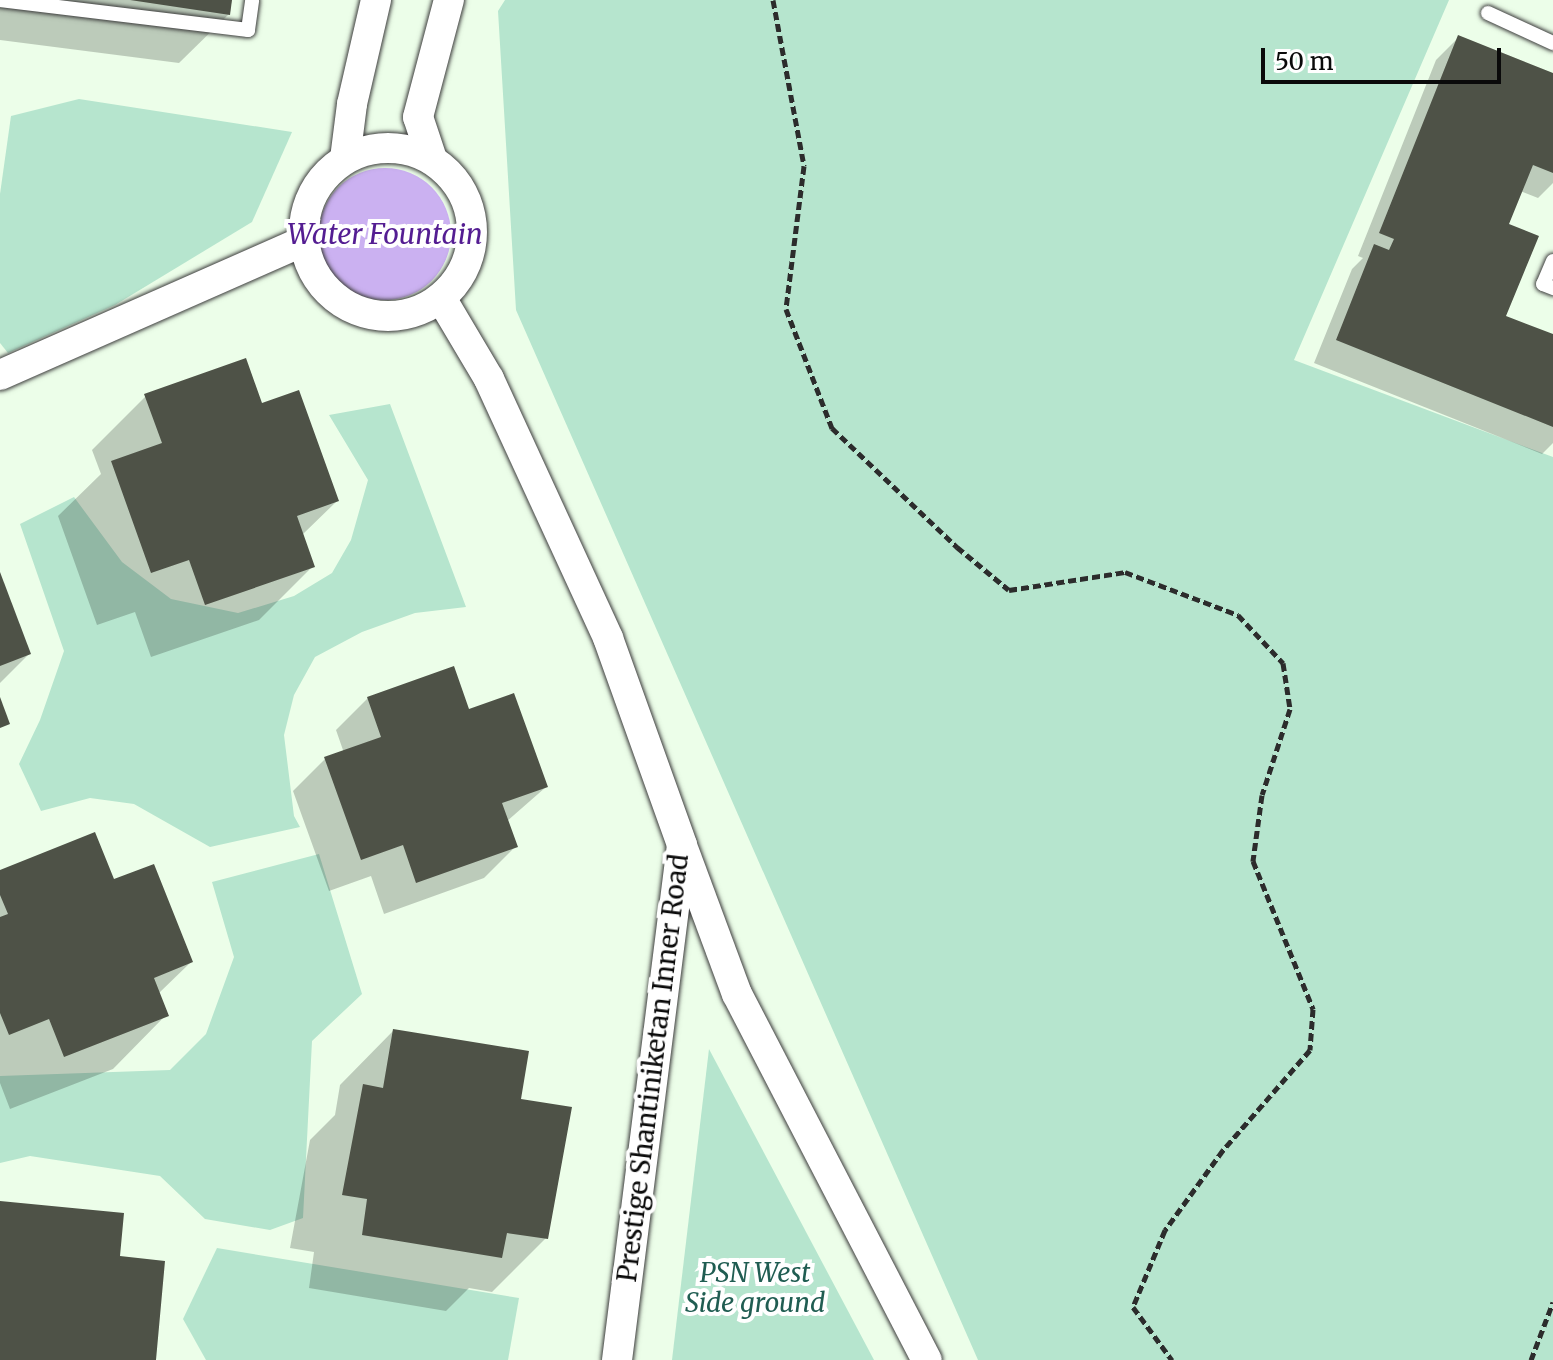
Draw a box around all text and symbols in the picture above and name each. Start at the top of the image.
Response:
scale bar [1265,32,1505,82]
text: 50 m [1275,46,1334,77]
water label: Water Fountain [287,217,483,251]
street label: Prestige Shantiniketan Inner Road [611,852,695,1284]
park label: PSN West Side ground [685,1257,825,1318]

